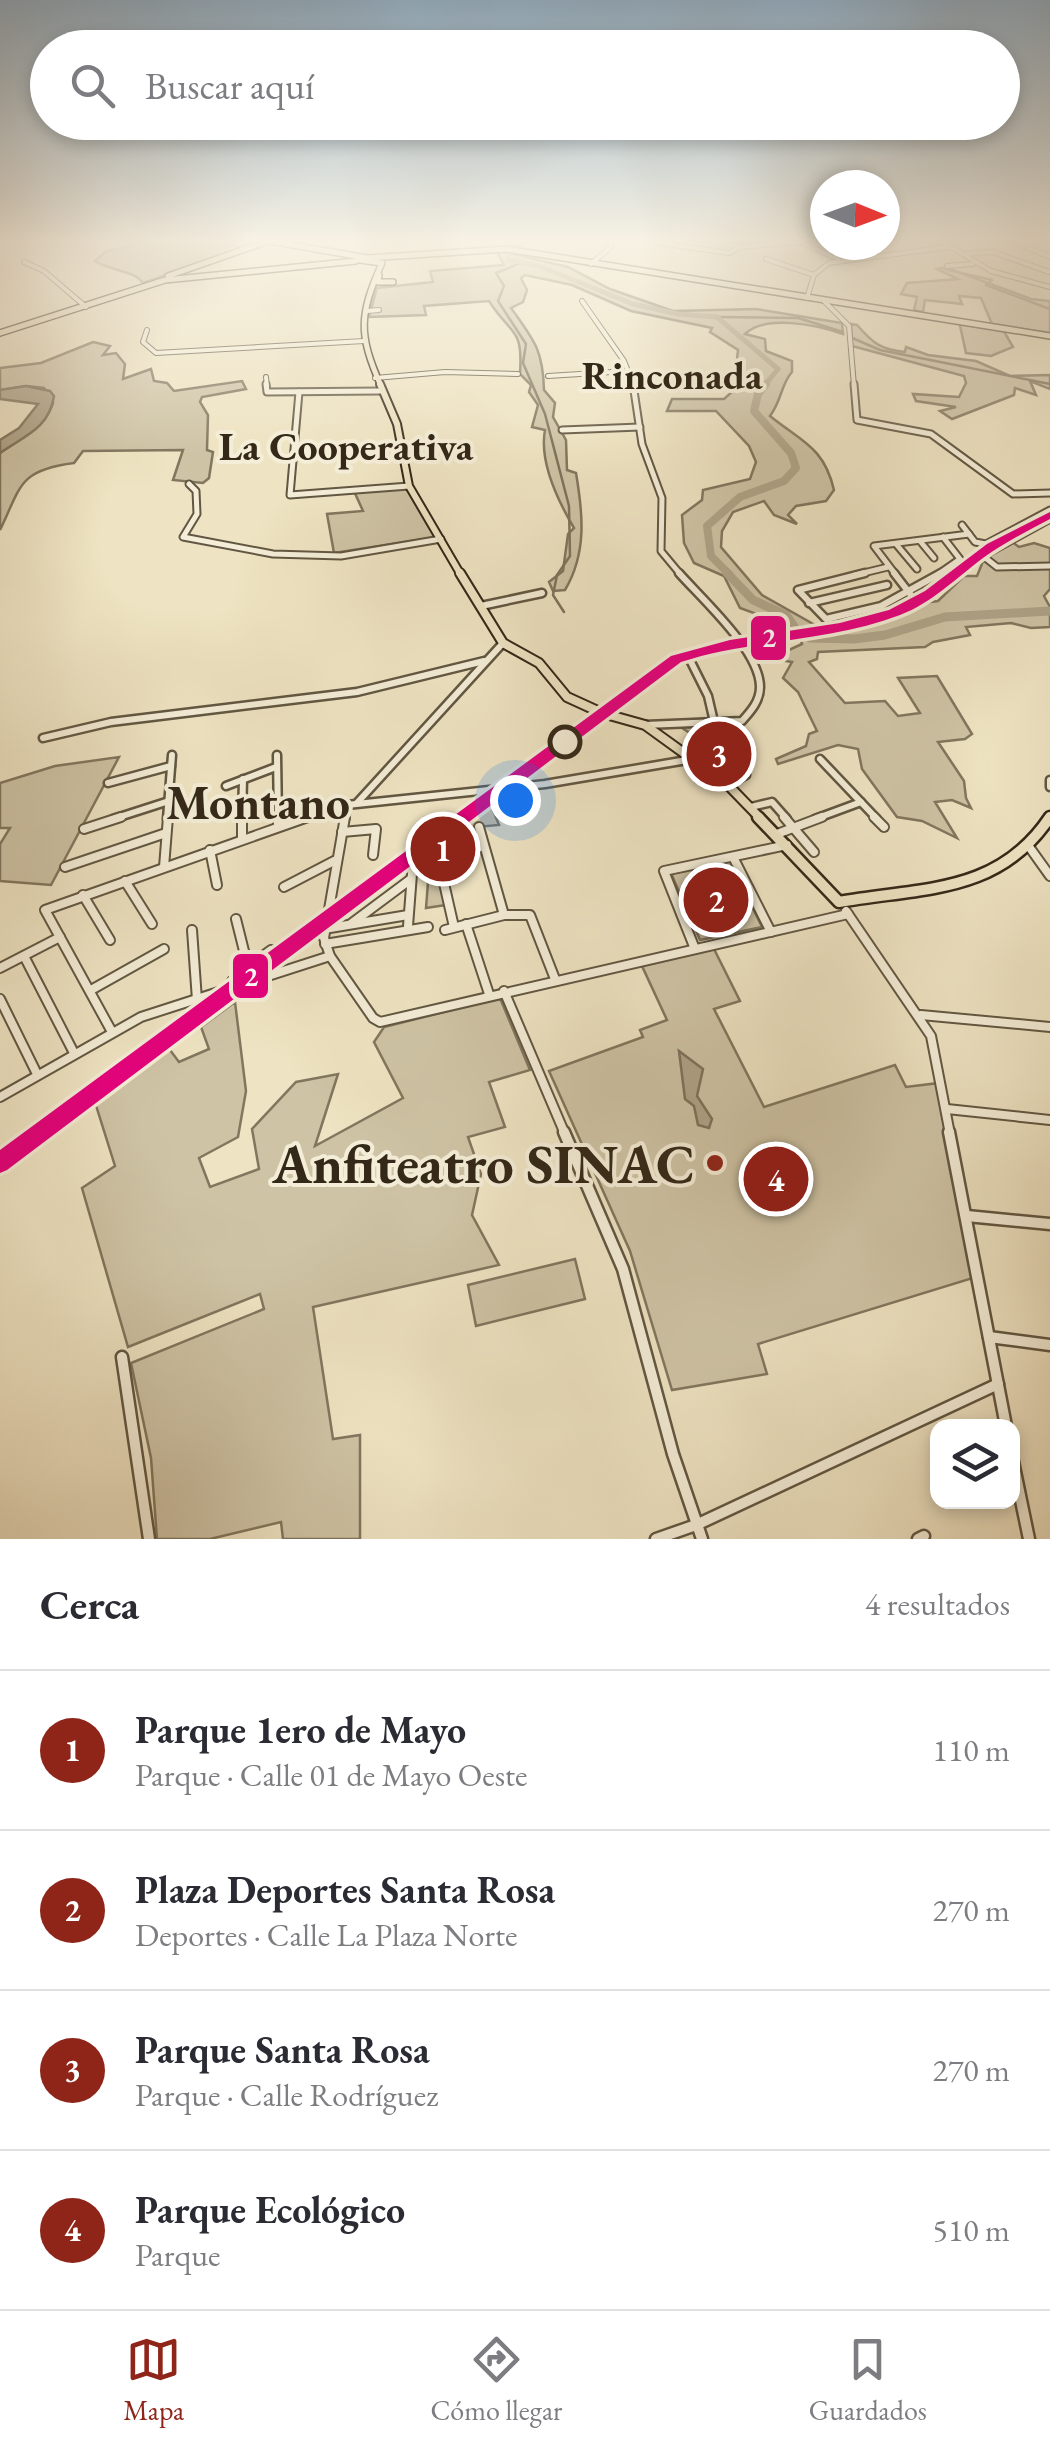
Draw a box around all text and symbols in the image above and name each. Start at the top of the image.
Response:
search box [30,30,1020,140]
icon: search [65,58,120,113]
text: Buscar aquí [145,61,314,110]
north arrow [810,170,900,260]
district label: Rinconada [581,349,763,401]
district label: La Cooperativa [219,420,474,472]
line badge: 2 [749,614,788,662]
text: 2 [762,619,777,655]
pin: 3 [686,716,752,792]
unlabelled marker [549,726,581,758]
district label: Montano [166,771,350,833]
your location [490,775,541,826]
pin: 1 [410,812,476,886]
pin: 2 [684,862,748,938]
line badge: 2 [231,952,270,1000]
text: 2 [244,958,259,994]
place label: Anfiteatro SINAC [271,1128,695,1199]
pin: 4 [744,1142,808,1216]
marker: Anfiteatro SINAC [704,1152,726,1174]
map controls [930,1419,1020,1509]
button: layers [930,1419,1020,1509]
text: Cerca [40,1577,139,1632]
text: 4 resultados [865,1583,1010,1625]
text: Parque 1ero de Mayo [135,1705,466,1754]
text: 1 [64,1729,81,1771]
text: 110 m [933,1729,1010,1771]
text: Parque · Calle 01 de Mayo Oeste [135,1754,528,1796]
text: Plaza Deportes Santa Rosa [135,1865,555,1914]
text: 2 [64,1889,81,1931]
text: 270 m [933,1889,1010,1931]
text: Deportes · Calle La Plaza Norte [135,1914,518,1956]
text: Parque Santa Rosa [135,2025,430,2074]
text: 3 [64,2049,81,2091]
text: 270 m [933,2049,1010,2091]
text: Parque · Calle Rodríguez [135,2074,438,2116]
text: Parque Ecológico [135,2185,405,2234]
text: 4 [64,2209,81,2251]
text: 510 m [933,2209,1010,2251]
text: Parque [135,2234,221,2276]
tab: Mapa [123,2332,184,2428]
tab: Cómo llegar [430,2332,562,2428]
tab: Guardados [809,2332,927,2428]

